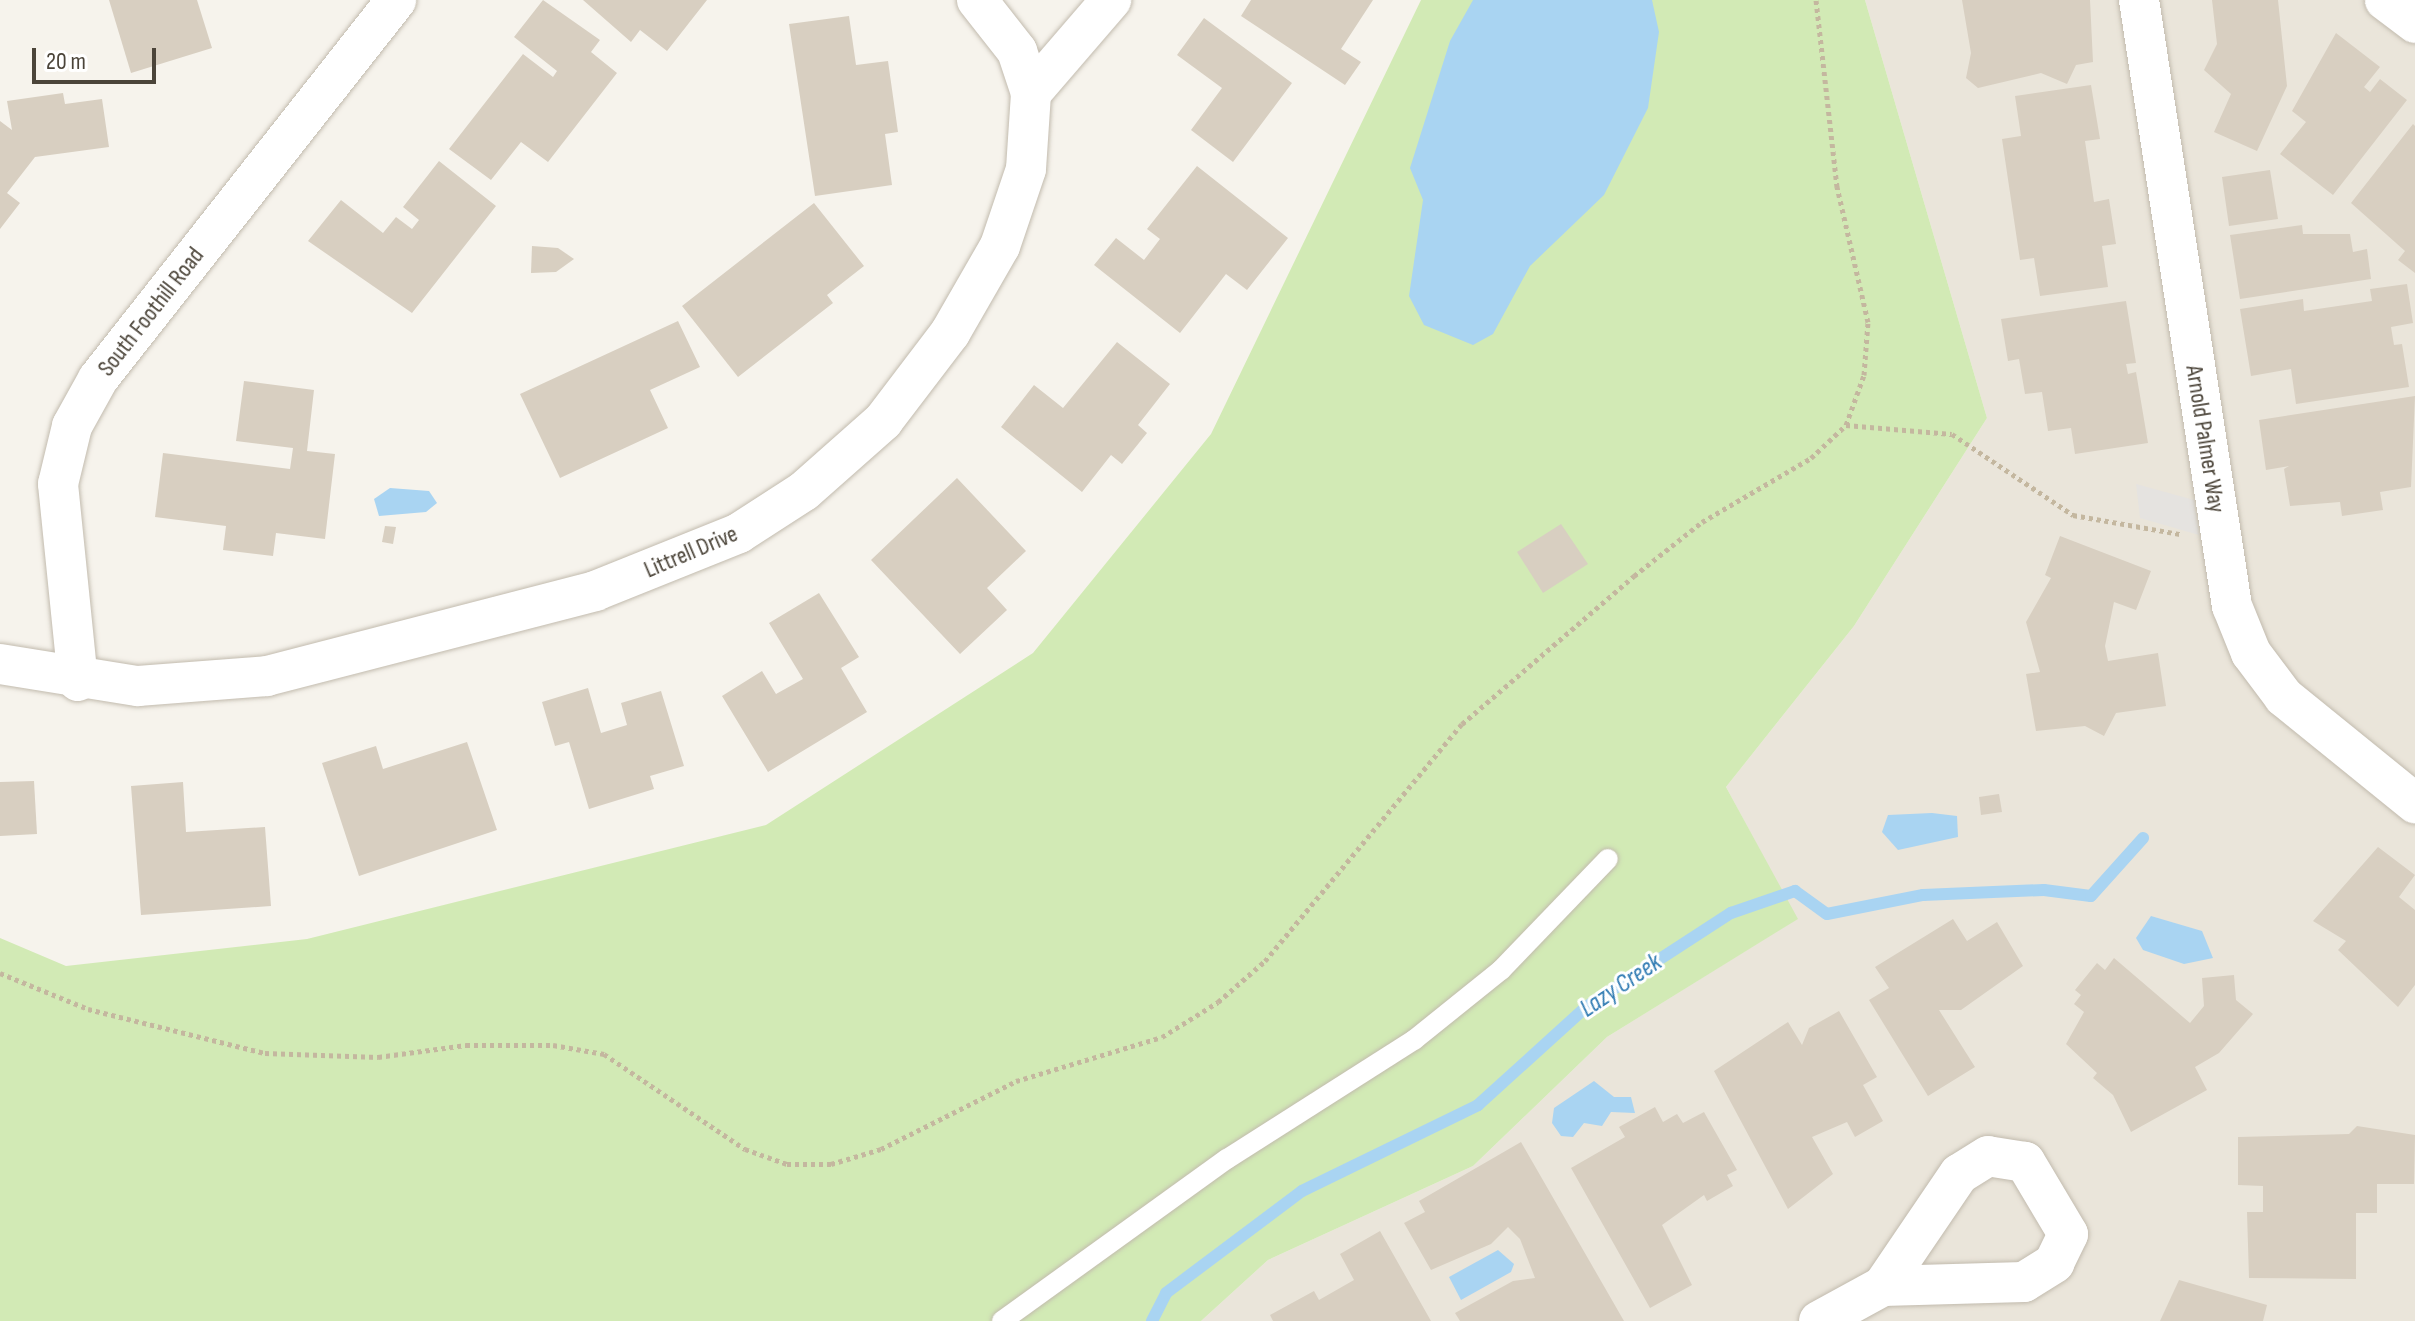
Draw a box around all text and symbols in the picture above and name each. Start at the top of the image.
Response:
scale bar [36,32,160,82]
text: 20 m [46,47,86,76]
street label: South Foothill Road [92,242,210,382]
street label: Arnold Palmer Way [2179,363,2231,515]
street label: Littrell Drive [640,519,742,585]
water label: Lazy Creek [1574,947,1668,1025]

